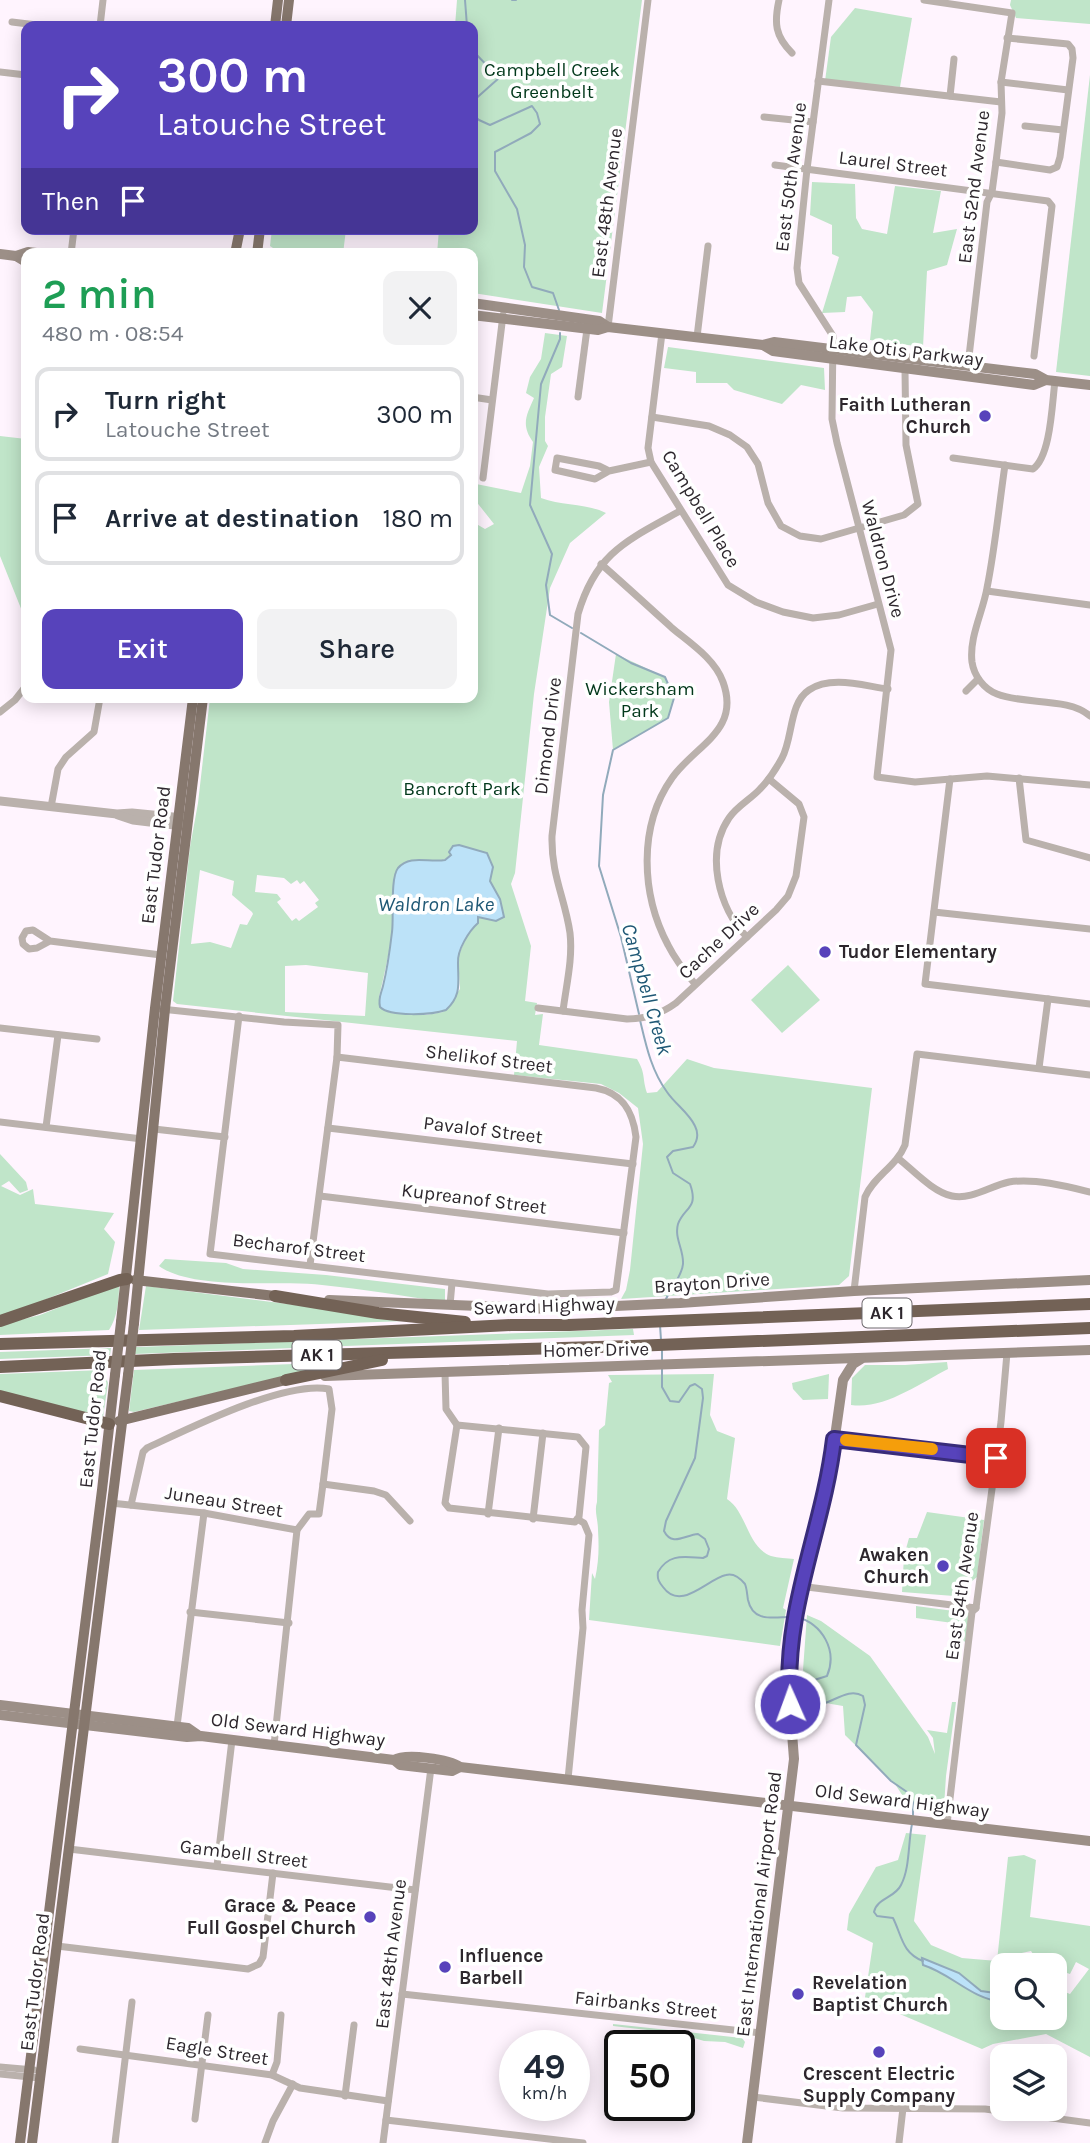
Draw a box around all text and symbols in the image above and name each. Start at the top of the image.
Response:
text: 300 m [157,47,308,104]
icon: right [42,49,133,140]
park label: Campbell Creek Greenbelt [484,59,620,103]
street label: East 50th Avenue [771,101,811,253]
text: Latouche Street [157,106,386,143]
street label: East 52nd Avenue [954,109,994,265]
street label: East 48th Avenue [587,127,627,279]
street label: Laurel Street [837,146,949,182]
icon: arrive [114,182,152,220]
text: Then [42,186,100,217]
text: 2 min [42,269,157,319]
button: close [383,271,457,345]
text: 480 m · 08:54 [42,320,184,347]
street label: Lake Otis Parkway [827,331,985,371]
text: Turn right [105,385,226,416]
place label: Faith Lutheran Church [838,394,971,438]
icon: right [46,395,84,433]
text: 300 m [376,399,453,430]
marker: Faith Lutheran Church [977,408,993,424]
text: Latouche Street [105,416,270,443]
street label: Campbell Place [657,446,745,572]
street label: Waldron Drive [857,498,909,620]
icon: arrive [46,499,84,537]
text: Arrive at destination [105,503,359,534]
text: 180 m [383,503,453,534]
button: Exit [42,609,243,689]
button: Share [257,609,457,689]
street label: Dimond Drive [530,676,566,796]
park label: Wickersham Park [585,678,695,722]
park label: Bancroft Park [403,778,521,800]
street label: East Tudor Road [137,785,175,925]
water label: Waldron Lake [378,892,495,916]
street label: Cache Drive [674,898,764,984]
water label: Campbell Creek [617,920,677,1058]
place label: Tudor Elementary [839,941,997,963]
marker: Tudor Elementary [817,944,833,960]
street label: Shelikof Street [424,1040,554,1078]
street label: Pavalof Street [422,1112,544,1148]
street label: Kupreanof Street [400,1179,548,1219]
street label: Becharof Street [231,1229,367,1267]
street label: Brayton Drive [653,1268,771,1298]
street label: Seward Highway [473,1293,615,1319]
road number: AK 1 [862,1298,912,1328]
street label: Homer Drive [543,1338,649,1362]
road number: AK 1 [292,1340,342,1370]
street label: East Tudor Road [75,1349,111,1489]
pin [966,1428,1026,1488]
icon: arrive [977,1439,1015,1477]
street label: Juneau Street [163,1482,285,1522]
street label: East 54th Avenue [941,1510,983,1662]
place label: Awaken Church [859,1544,929,1588]
marker: Awaken Church [935,1558,951,1574]
position arrow [753,1667,827,1741]
street label: Old Seward Highway [210,1708,386,1752]
street label: East International Airport Road [732,1770,786,2038]
street label: Old Seward Highway [814,1779,990,1823]
street label: Gambell Street [179,1835,309,1873]
street label: East 48th Avenue [371,1878,411,2030]
place label: Grace & Peace Full Gospel Church [187,1895,356,1939]
marker: Grace & Peace Full Gospel Church [362,1909,378,1925]
street label: East Tudor Road [16,1912,54,2052]
place label: Influence Barbell [459,1945,543,1989]
map controls [990,1953,1067,2121]
button: search [990,1953,1067,2030]
marker: Influence Barbell [437,1959,453,1975]
place label: Revelation Baptist Church [812,1972,948,2016]
marker: Revelation Baptist Church [790,1986,806,2002]
street label: Fairbanks Street [574,1987,718,2023]
speed limit sign: 50 [604,2030,695,2121]
street label: Eagle Street [164,2032,270,2070]
marker: Crescent Electric Supply Company [871,2044,887,2060]
button: layers [990,2044,1067,2121]
text: 49 [523,2046,566,2087]
place label: Crescent Electric Supply Company [803,2063,956,2107]
text: km/h [522,2082,567,2104]

